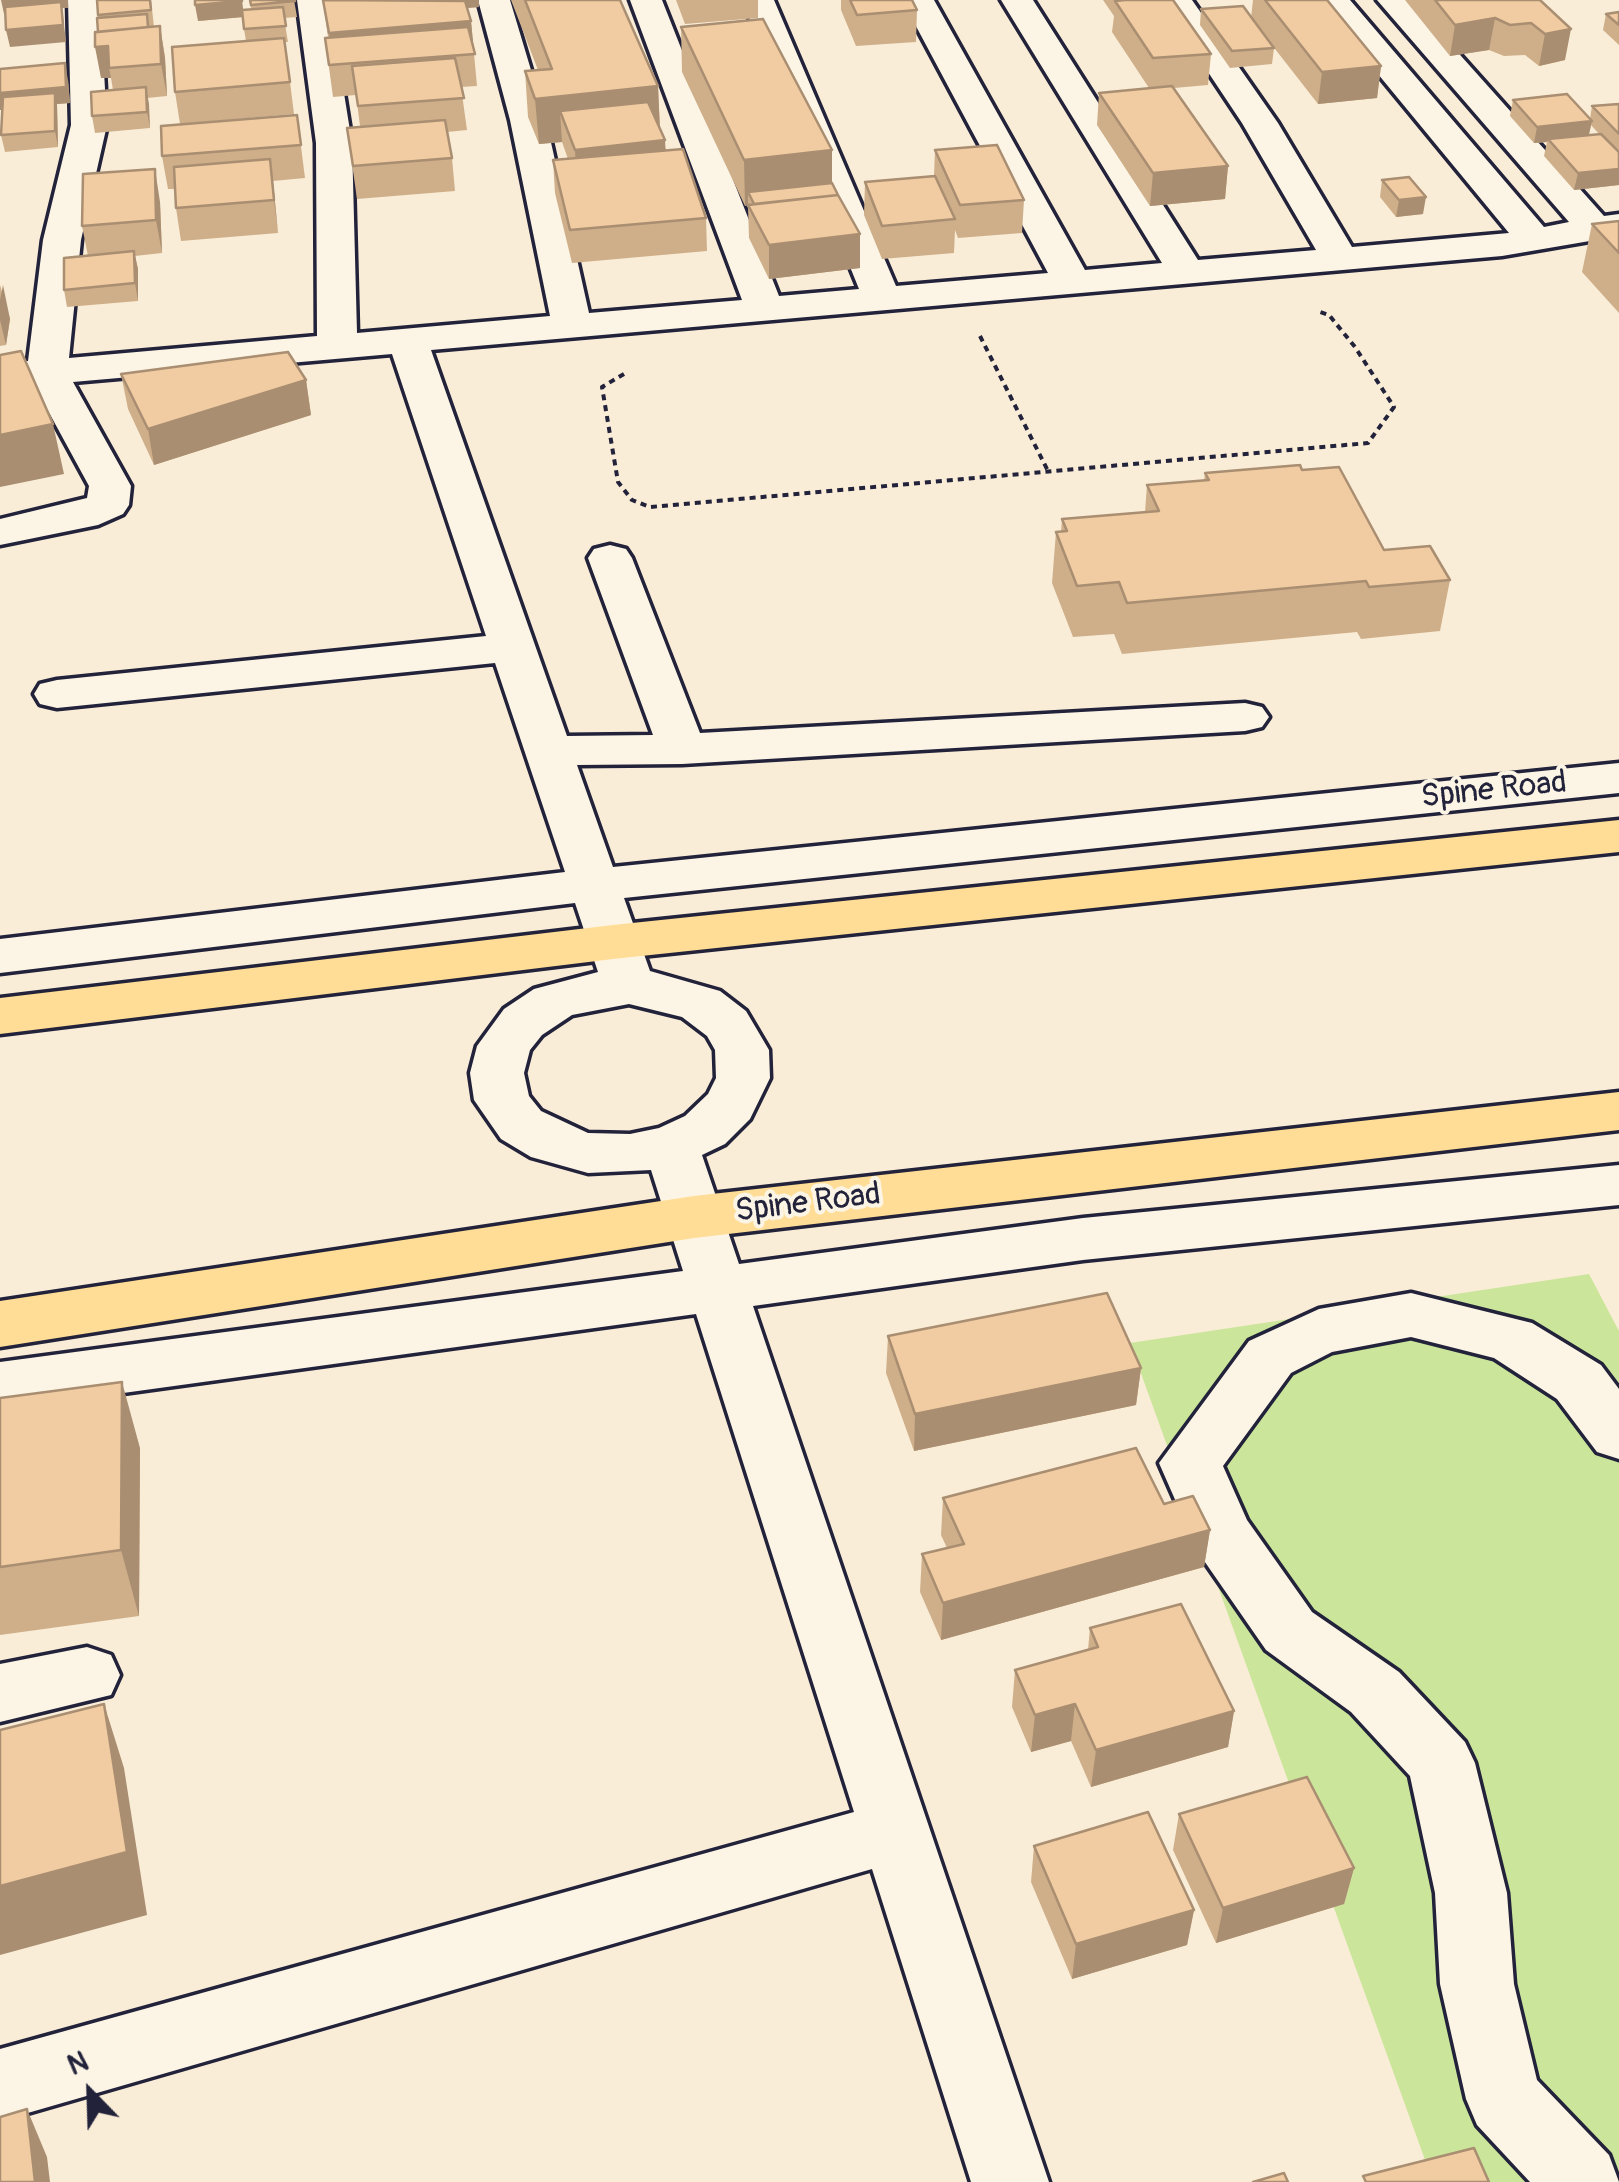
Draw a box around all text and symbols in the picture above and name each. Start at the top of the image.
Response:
street label: Spine Road [1419,764,1569,818]
street label: Spine Road [733,1176,883,1232]
north arrow [40,2042,140,2142]
text: N [63,2044,94,2084]

